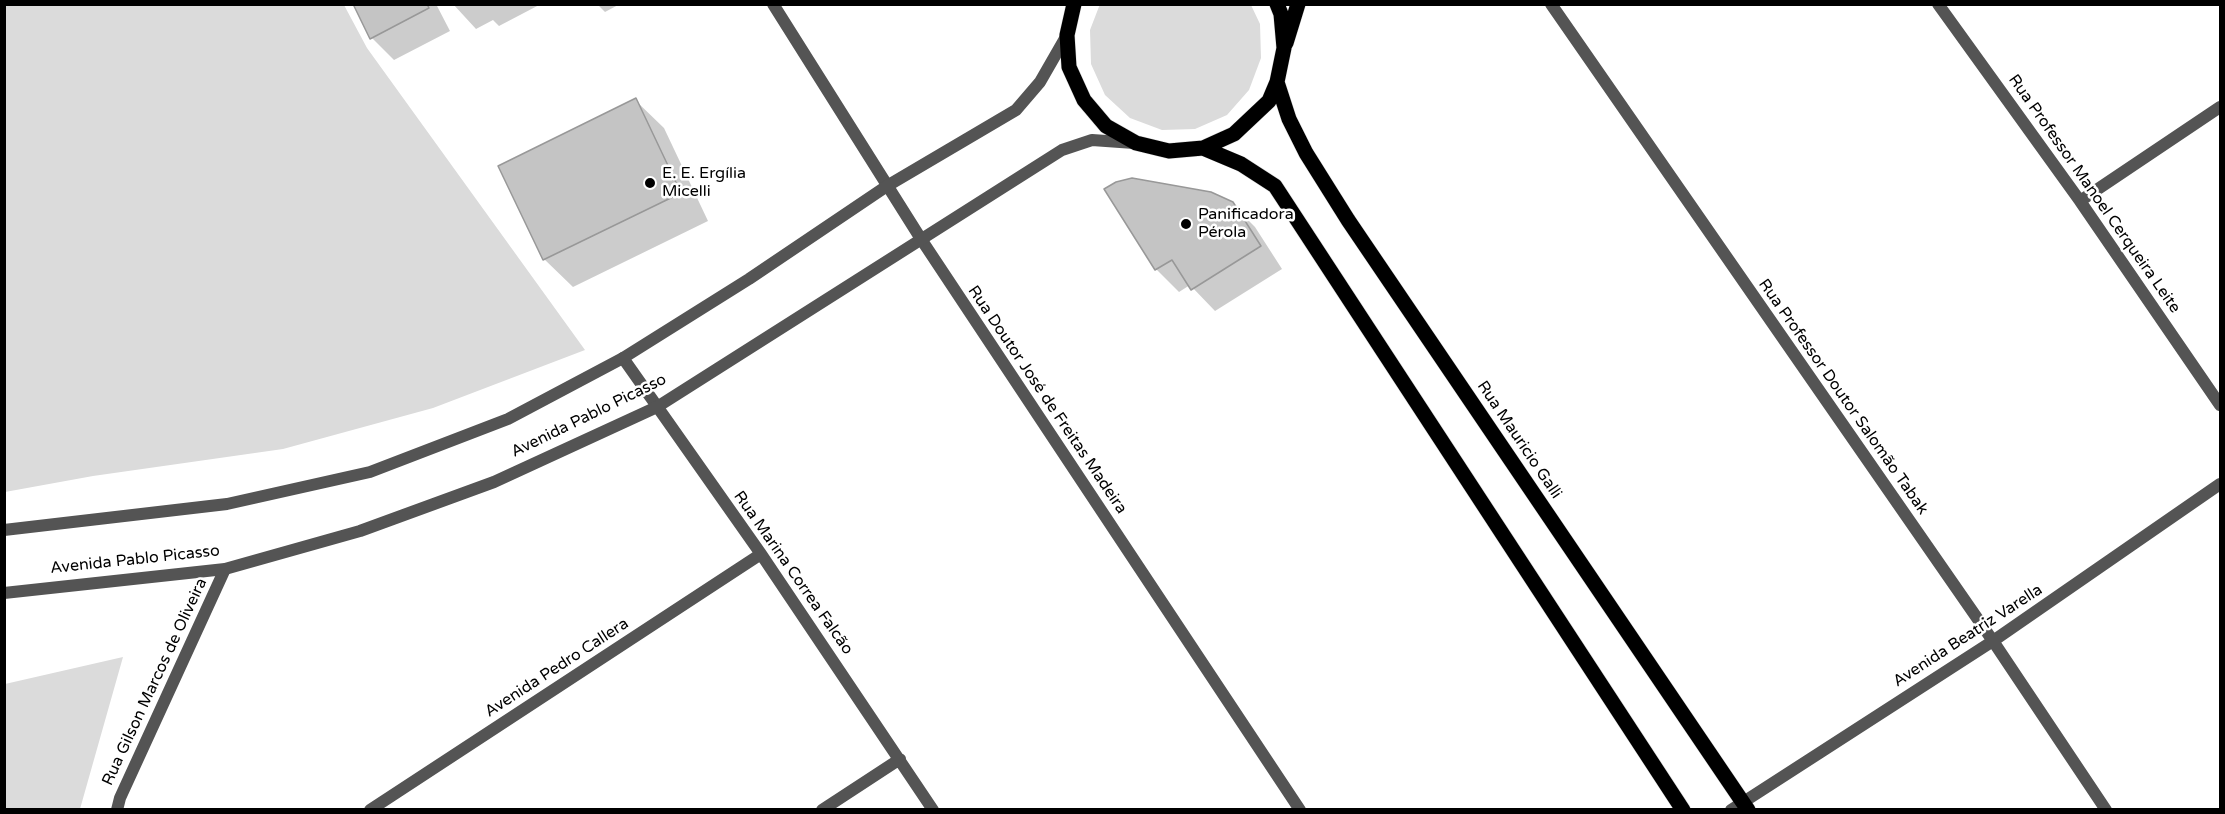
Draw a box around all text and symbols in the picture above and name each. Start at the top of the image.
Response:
street label: Rua Professor Manoel Cerqueira Leite [2004,71,2184,317]
place label: E. E. Ergília Micelli [662,164,746,202]
marker: E. E. Ergília Micelli [643,176,657,190]
place label: Panificadora Pérola [1198,205,1294,243]
marker: Panificadora Pérola [1179,217,1193,231]
street label: Rua Professor Doutor Salomão Tabak [1754,276,1932,518]
street label: Rua Doutor José de Freitas Madeira [963,282,1131,518]
street label: Avenida Pablo Picasso [508,370,670,462]
street label: Rua Mauricio Galli [1472,377,1566,503]
street label: Rua Marina Correa Falcão [729,488,857,658]
street label: Avenida Pablo Picasso [49,542,221,578]
street label: Rua Gilson Marcos de Oliveira [98,575,212,789]
street label: Avenida Beatriz Varella [1890,581,2046,691]
street label: Avenida Pedro Callera [482,614,632,722]

